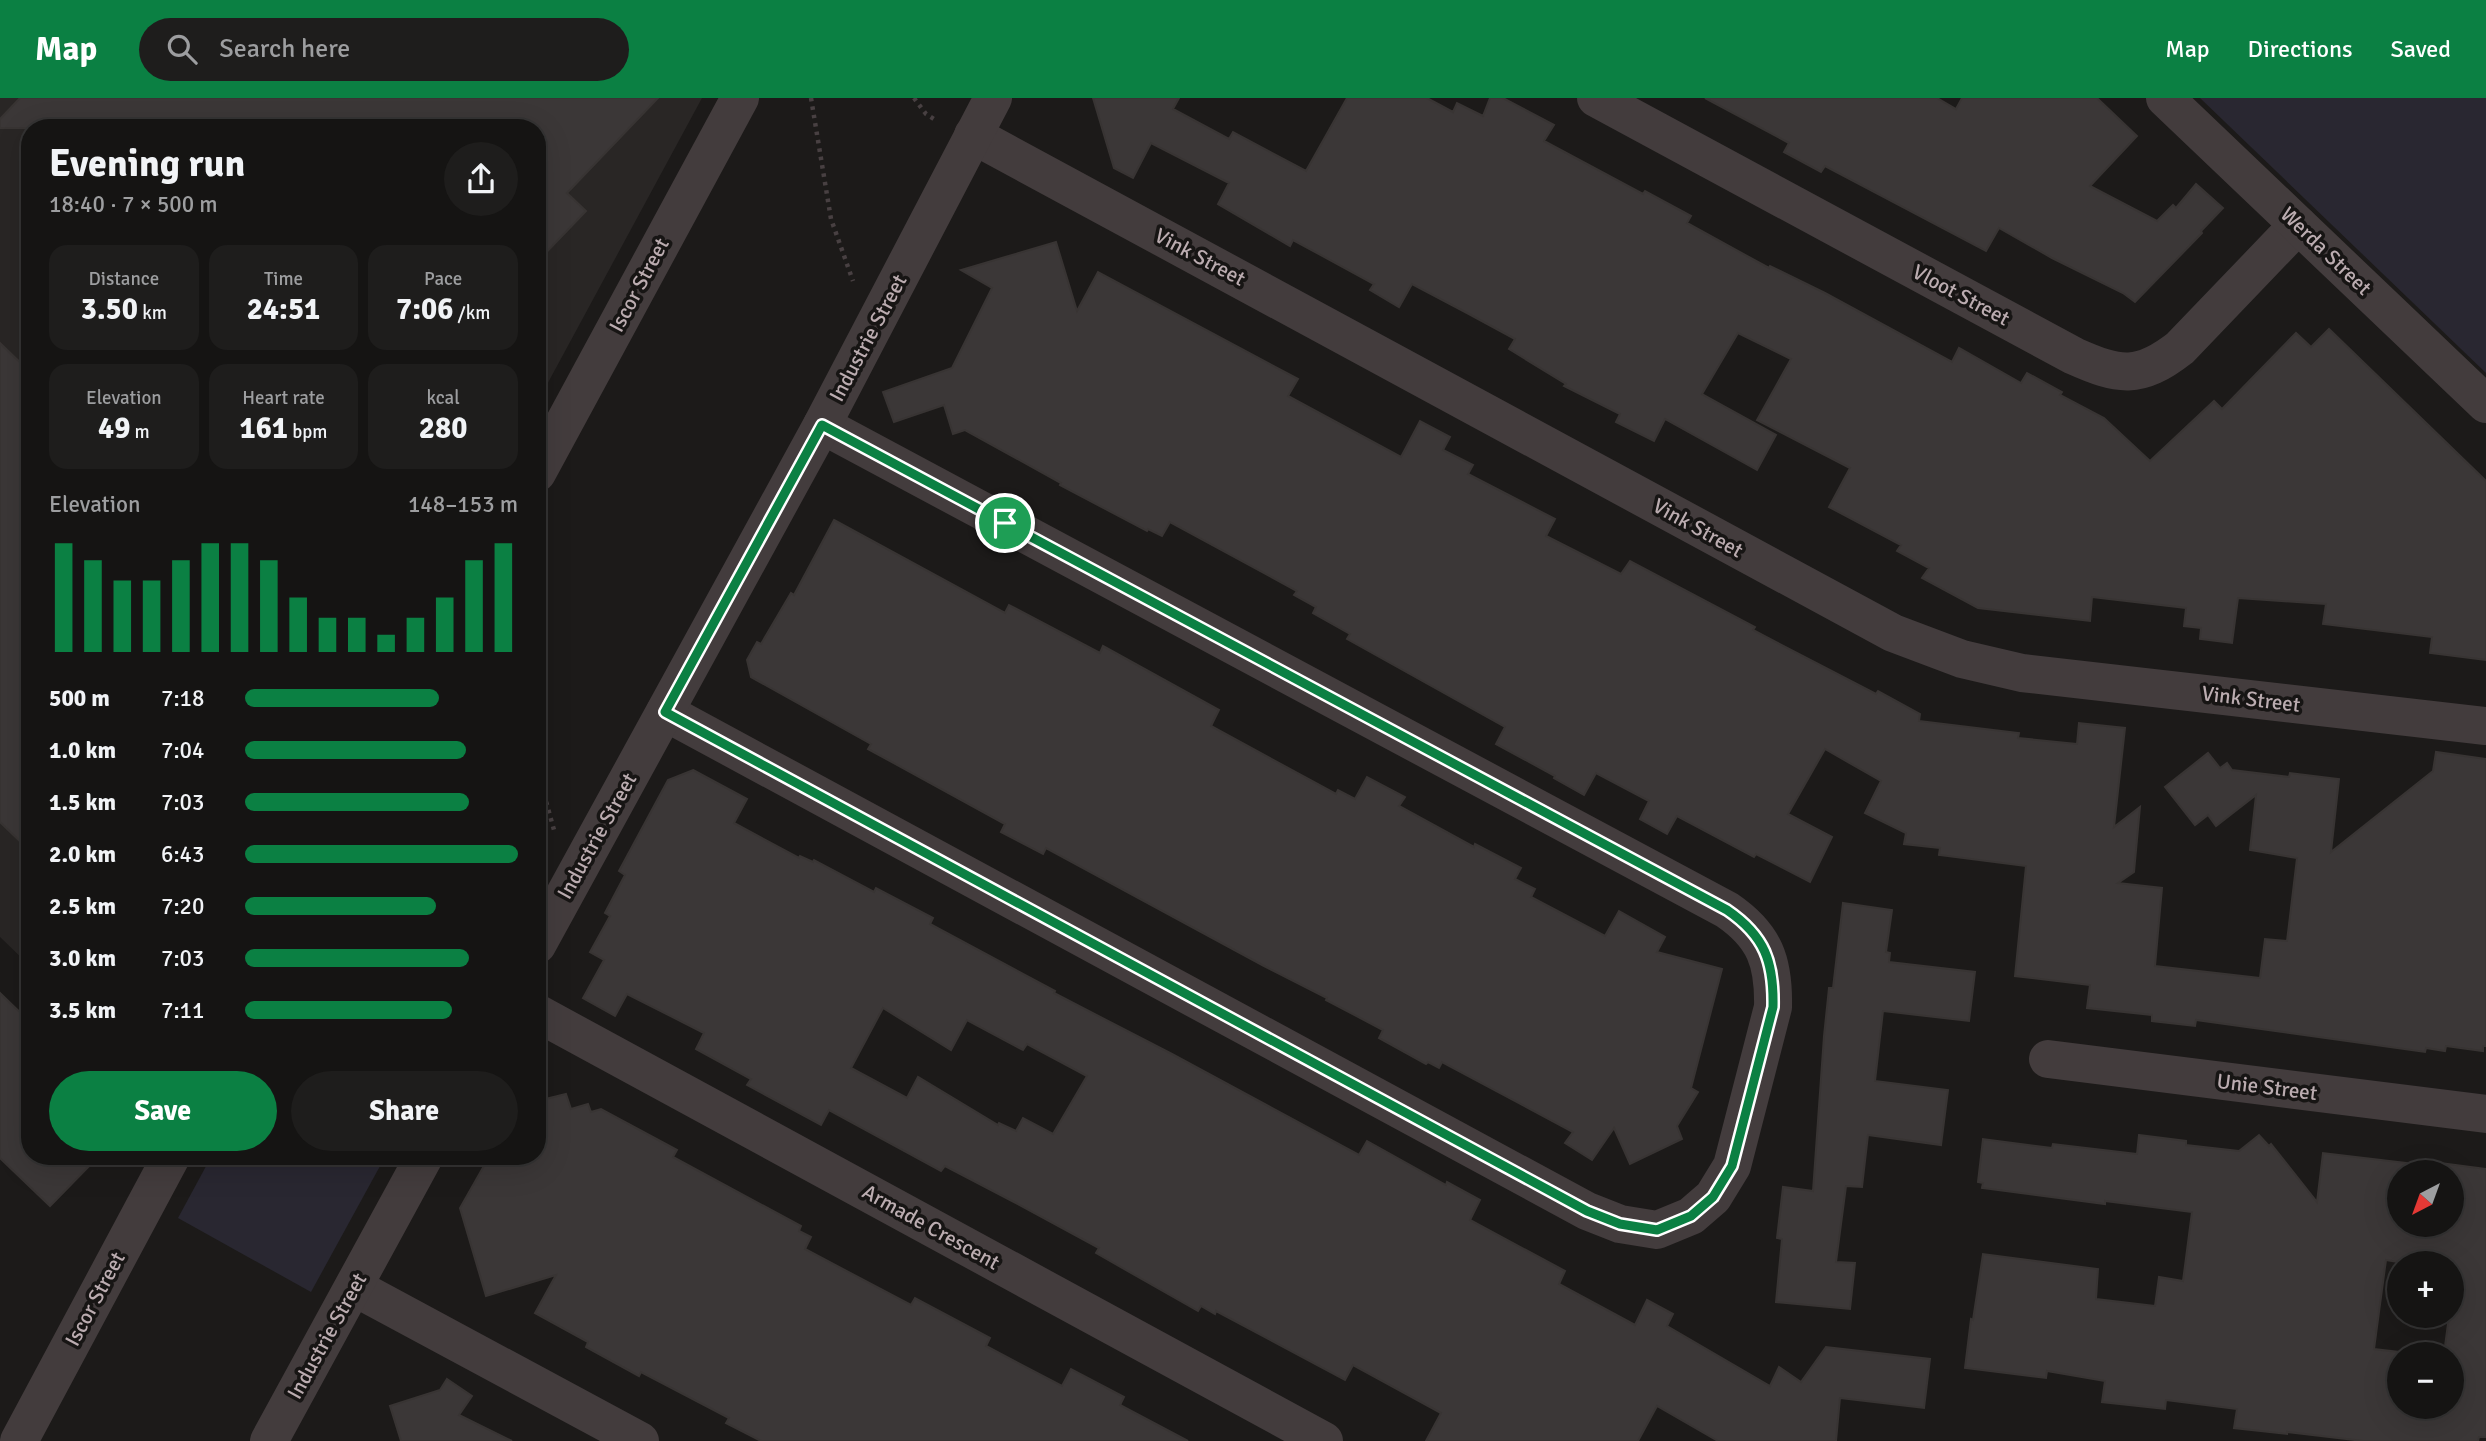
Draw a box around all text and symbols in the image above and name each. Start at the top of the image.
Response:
search box [139,18,629,81]
text: Map [35,29,97,70]
icon: search [163,30,201,68]
text: Search here [219,33,350,65]
text: Map [2165,34,2210,64]
text: Directions [2248,34,2353,64]
text: Saved [2391,34,2451,64]
text: Evening run [49,140,245,187]
button: share [444,142,518,216]
text: 18:40 · 7 × 500 m [49,190,218,219]
street label: Werda Street [2275,201,2377,301]
street label: Vink Street [1150,222,1250,292]
street label: Iscor Street [603,233,675,337]
street label: Vloot Street [1908,259,2014,331]
text: Distance [88,267,159,291]
text: Time [264,267,303,291]
text: Pace [424,267,462,291]
street label: Industrie Street [824,270,912,406]
text: 3.50 [81,291,138,328]
text: 24:51 [247,291,320,328]
text: 7:06 [396,291,453,328]
text: km [138,301,167,325]
text: /km [453,301,490,325]
text: Elevation [86,386,162,410]
text: Heart rate [242,386,325,410]
text: kcal [427,386,460,410]
text: 49 [98,410,130,447]
text: 161 [239,410,288,447]
text: 280 [419,410,467,447]
text: m [130,420,150,444]
text: bpm [288,420,328,444]
text: Elevation [49,490,141,519]
text: 148–153 m [408,490,518,519]
pin [975,493,1035,553]
street label: Vink Street [1648,493,1748,563]
icon: arrive [986,504,1024,542]
street label: Vink Street [2200,680,2302,718]
text: 500 m [49,684,110,713]
text: 7:18 [161,684,204,713]
text: 1.0 km [49,736,116,765]
text: 7:04 [161,736,204,765]
street label: Industrie Street [552,768,642,904]
text: 1.5 km [49,788,116,817]
text: 7:03 [161,788,204,817]
text: 2.0 km [49,840,116,869]
text: 6:43 [161,840,204,869]
text: 2.5 km [49,892,116,921]
text: 7:20 [161,892,204,921]
text: 3.0 km [49,944,116,973]
text: 7:03 [161,944,204,973]
text: 3.5 km [49,996,116,1025]
text: 7:11 [161,996,204,1025]
street label: Unie Street [2215,1068,2319,1106]
button: Save [49,1071,277,1151]
button: Share [291,1071,518,1151]
north arrow [2387,1160,2464,1237]
map controls [2387,1160,2464,1419]
street label: Armade Crescent [858,1179,1004,1275]
street label: Iscor Street [59,1247,131,1351]
button: + [2387,1251,2464,1328]
street label: Industrie Street [282,1268,372,1404]
button: − [2387,1342,2464,1419]

